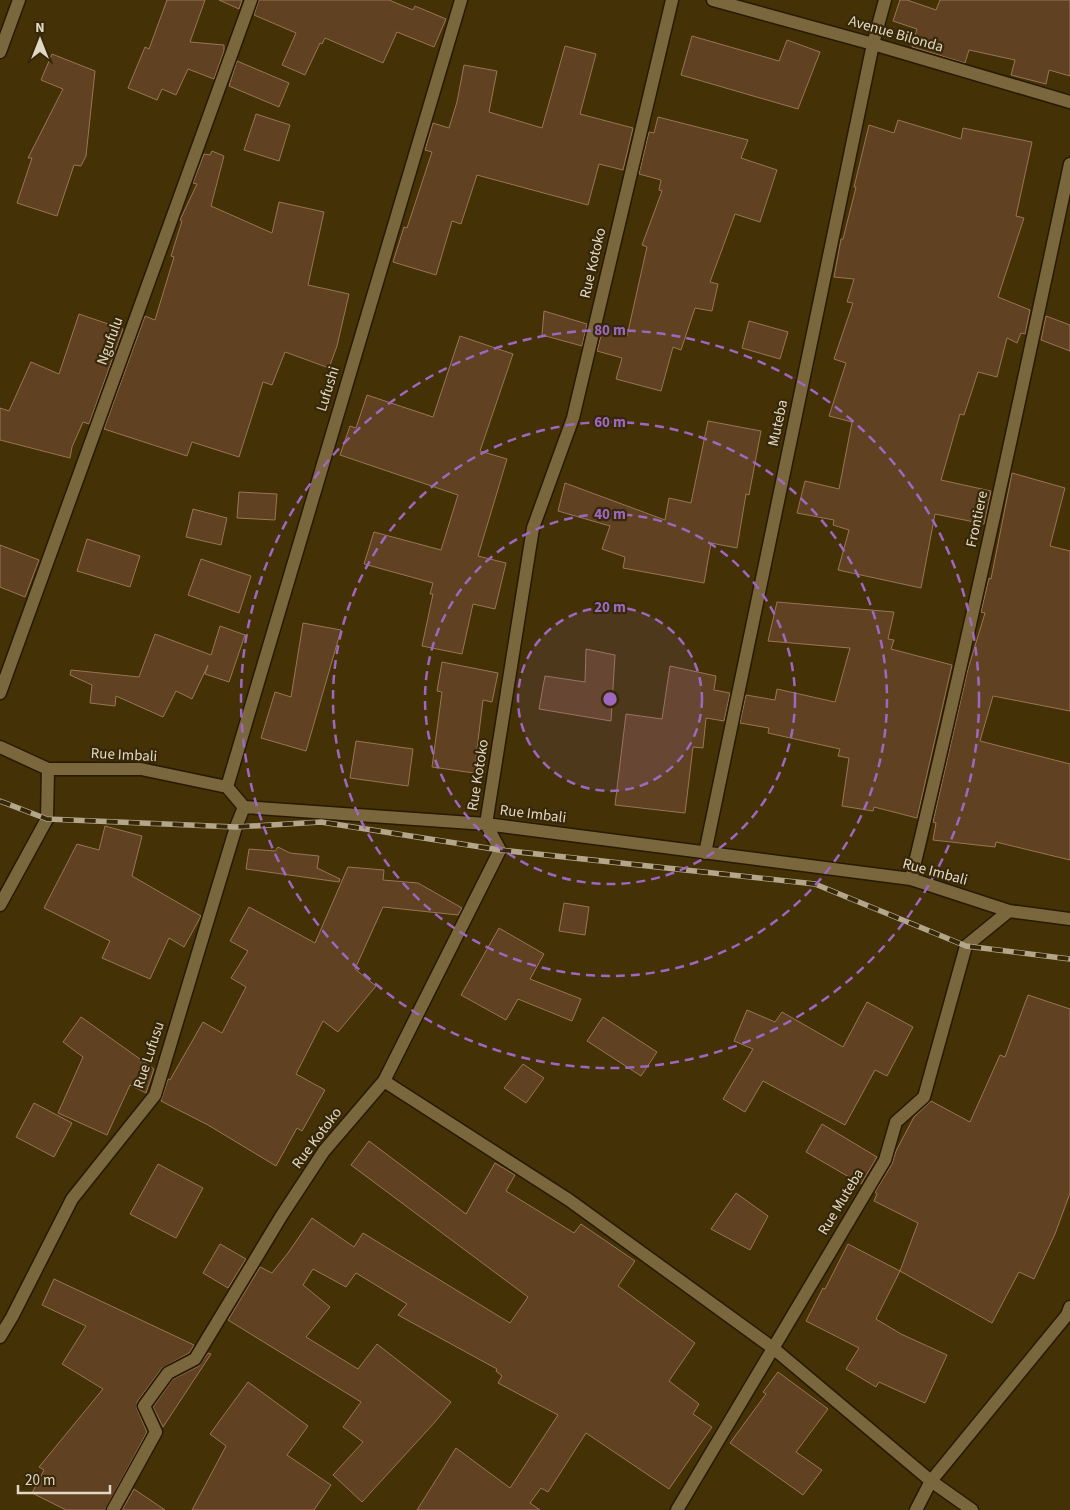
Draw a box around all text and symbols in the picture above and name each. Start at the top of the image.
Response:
street label: Avenue Bilonda [846,10,946,58]
north arrow [15,15,65,65]
text: N [35,18,45,38]
street label: Rue Kotoko [575,226,611,300]
street label: Ngufulu [92,314,128,368]
text: 80 m [594,320,626,341]
street label: Lufushi [311,364,345,414]
street label: Muteba [763,398,793,448]
text: 60 m [594,412,626,433]
street label: Frontiere [961,489,993,549]
text: 40 m [594,504,626,525]
text: 20 m [594,597,626,618]
centre of rings [601,690,619,708]
street label: Rue Kotoko [462,738,494,812]
street label: Rue Imbali [90,743,158,767]
street label: Rue Imbali [499,800,567,828]
street label: Rue Imbali [900,853,970,891]
street label: Rue Lufusu [128,1019,170,1091]
street label: Rue Kotoko [287,1103,347,1173]
street label: Rue Muteba [813,1165,869,1239]
scale bar [18,1462,110,1494]
text: 20 m [25,1470,55,1491]

